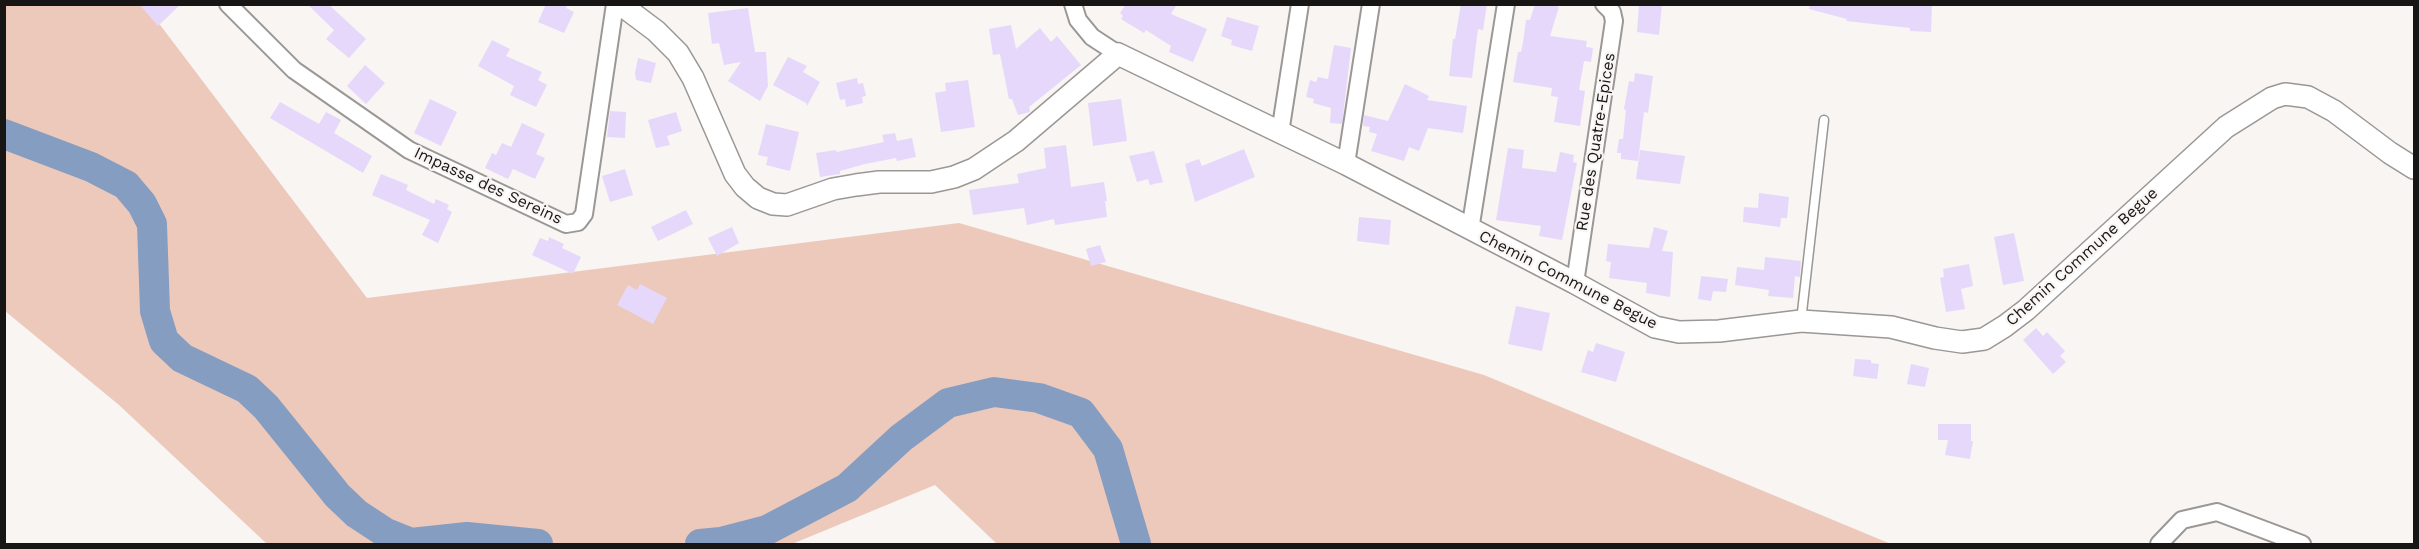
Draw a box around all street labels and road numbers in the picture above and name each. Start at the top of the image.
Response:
street label: Rue des Quatre-Epices [1572,51,1620,233]
street label: Impasse des Sereins [411,143,565,229]
street label: Chemin Commune Begue [2002,184,2162,330]
street label: Chemin Commune Begue [1476,227,1660,333]

